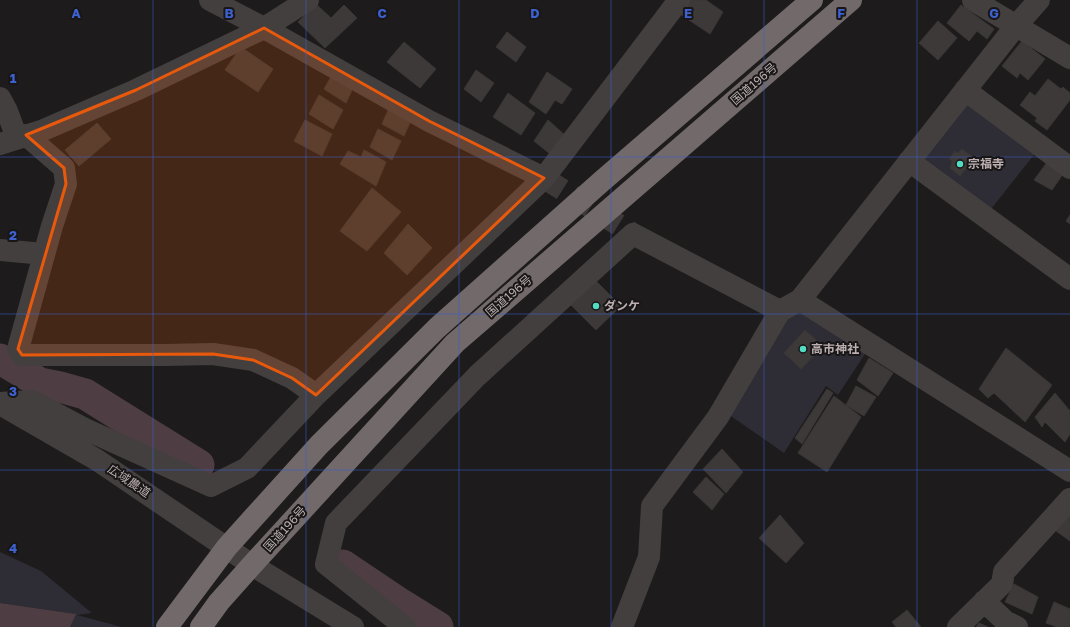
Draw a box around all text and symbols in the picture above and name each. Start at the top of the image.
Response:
text: A [71,5,81,21]
text: B [224,5,234,21]
text: C [377,5,387,21]
text: D [530,5,540,21]
text: E [684,5,692,21]
text: F [837,5,845,21]
text: G [989,5,999,21]
street label: 国道196号 [727,59,780,108]
text: 1 [10,70,17,86]
place label: 宗福寺 [968,156,1004,171]
marker: 宗福寺 [955,159,965,169]
text: 2 [9,227,17,243]
street label: 国道196号 [482,271,535,320]
place label: ダンケ [604,298,640,313]
marker: ダンケ [591,301,601,311]
place label: 高市神社 [811,341,859,356]
marker: 高市神社 [798,344,808,354]
text: 3 [9,383,17,399]
street label: 広域農道 [105,461,153,500]
street label: 国道196号 [260,503,309,555]
text: 4 [9,540,17,556]

